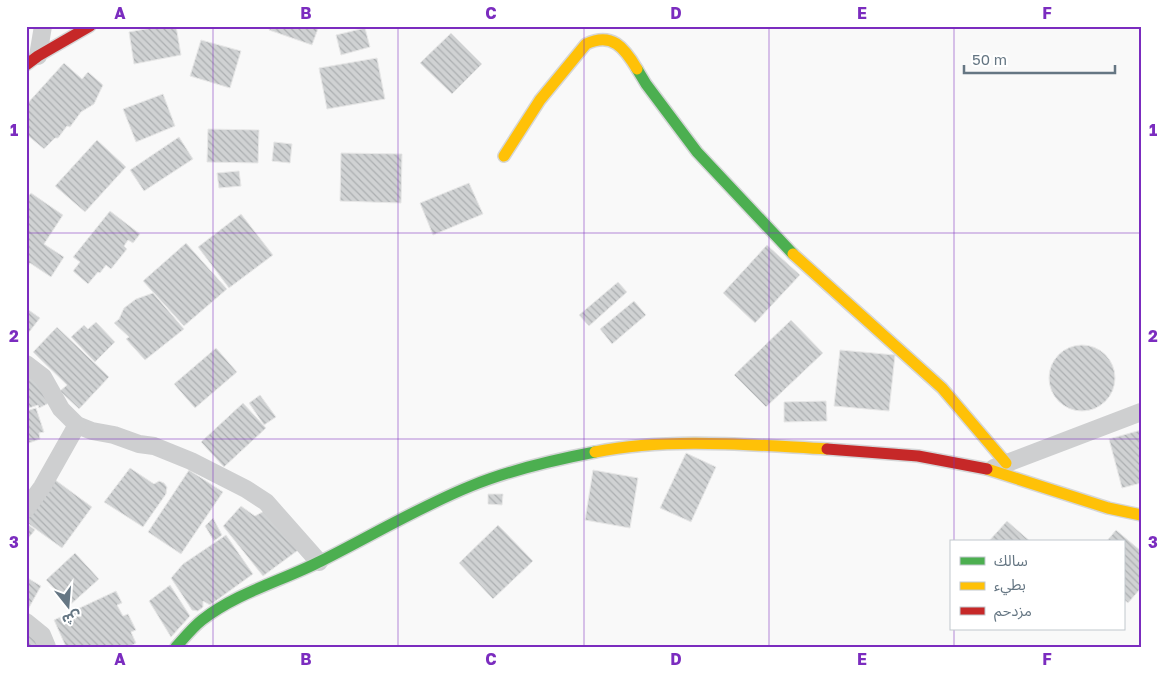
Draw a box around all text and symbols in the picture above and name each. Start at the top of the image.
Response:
text: A [114,3,126,23]
text: B [300,3,312,23]
text: C [485,3,497,23]
text: D [670,3,682,23]
text: E [857,3,867,23]
text: F [1042,3,1052,23]
scale bar [964,42,1116,74]
text: 50 m [972,50,1007,68]
text: 1 [10,120,18,140]
text: 1 [1149,120,1157,140]
text: 2 [9,326,19,346]
text: 2 [1148,326,1158,346]
text: 3 [9,532,19,552]
text: 3 [1148,532,1158,552]
legend [950,540,1124,630]
text: سالك [994,551,1028,569]
text: بطيء [994,575,1026,596]
north arrow [42,580,92,630]
text: مزدحم [994,601,1032,622]
text: ش [60,608,84,630]
text: A [114,649,126,669]
text: B [300,649,312,669]
text: C [485,649,497,669]
text: D [670,649,682,669]
text: E [857,649,867,669]
text: F [1042,649,1052,669]

